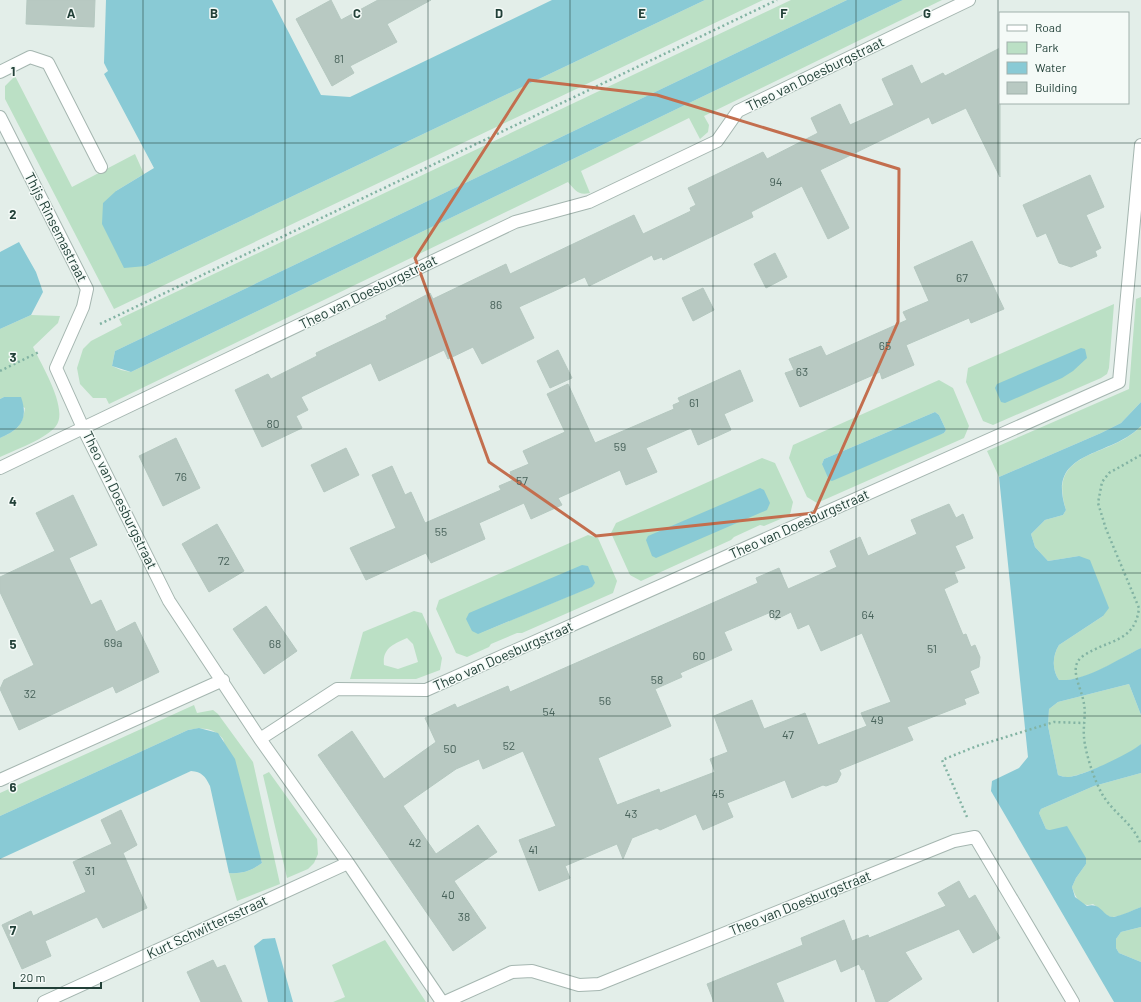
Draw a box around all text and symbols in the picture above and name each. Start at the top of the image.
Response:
text: A [67,5,76,21]
text: B [210,5,218,21]
text: C [353,5,361,21]
text: D [495,5,503,21]
text: E [638,5,646,21]
text: F [780,5,788,21]
text: G [923,5,931,21]
legend [999,12,1129,104]
text: Road [1035,20,1062,34]
street label: Theo van Doesburgstraat [743,33,887,114]
text: Park [1035,40,1059,54]
house number: 81 [334,51,344,65]
text: Water [1035,60,1067,74]
text: 1 [11,63,15,79]
text: Building [1035,80,1077,94]
street label: Thijs Rinsemastraat [21,169,91,284]
house number: 94 [770,174,782,188]
text: 2 [9,206,17,222]
street label: Theo van Doesburgstraat [296,251,440,332]
house number: 67 [956,270,968,284]
house number: 86 [490,297,502,311]
house number: 65 [879,338,891,352]
text: 3 [9,349,17,365]
house number: 63 [796,364,808,378]
house number: 61 [689,395,699,409]
house number: 80 [266,416,280,430]
street label: Theo van Doesburgstraat [80,428,161,572]
house number: 59 [614,439,626,453]
house number: 76 [175,469,187,483]
house number: 57 [516,473,528,487]
street label: Theo van Doesburgstraat [726,485,871,562]
text: 4 [9,493,17,509]
house number: 55 [435,524,447,538]
house number: 72 [218,553,230,567]
house number: 62 [769,606,781,620]
house number: 64 [862,607,874,621]
street label: Theo van Doesburgstraat [430,617,575,694]
house number: 69a [104,635,122,649]
text: 5 [9,636,17,652]
house number: 68 [269,636,281,650]
house number: 51 [927,641,937,655]
house number: 60 [693,648,705,662]
house number: 58 [651,672,663,686]
house number: 32 [24,686,36,700]
house number: 56 [599,693,611,707]
house number: 54 [543,704,555,718]
house number: 49 [871,712,883,726]
house number: 47 [782,727,794,741]
house number: 52 [503,738,515,752]
house number: 50 [444,741,456,755]
text: 6 [10,779,17,795]
house number: 45 [712,786,724,800]
house number: 43 [625,806,637,820]
house number: 42 [408,835,422,849]
house number: 41 [528,842,538,856]
house number: 31 [85,863,95,877]
street label: Theo van Doesburgstraat [726,866,873,939]
house number: 40 [441,887,455,901]
street label: Kurt Schwittersstraat [144,891,270,962]
house number: 38 [458,909,470,923]
text: 7 [10,922,17,938]
scale bar [14,964,101,990]
text: 20 m [20,970,46,984]

